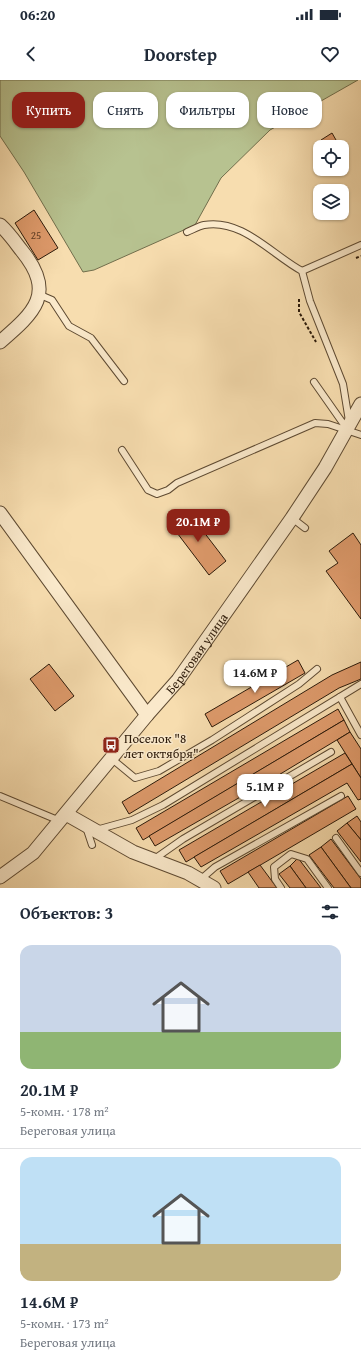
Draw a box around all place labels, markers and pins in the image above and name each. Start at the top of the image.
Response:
pin: 20.1M ₽ [161,509,235,543]
pin: 14.6M ₽ [218,660,292,694]
place label: Поселок "8 лет октября" [124,729,199,763]
bus stop icon: Поселок "8 лет октября" [101,735,121,755]
pin: 5.1M ₽ [232,774,298,808]

